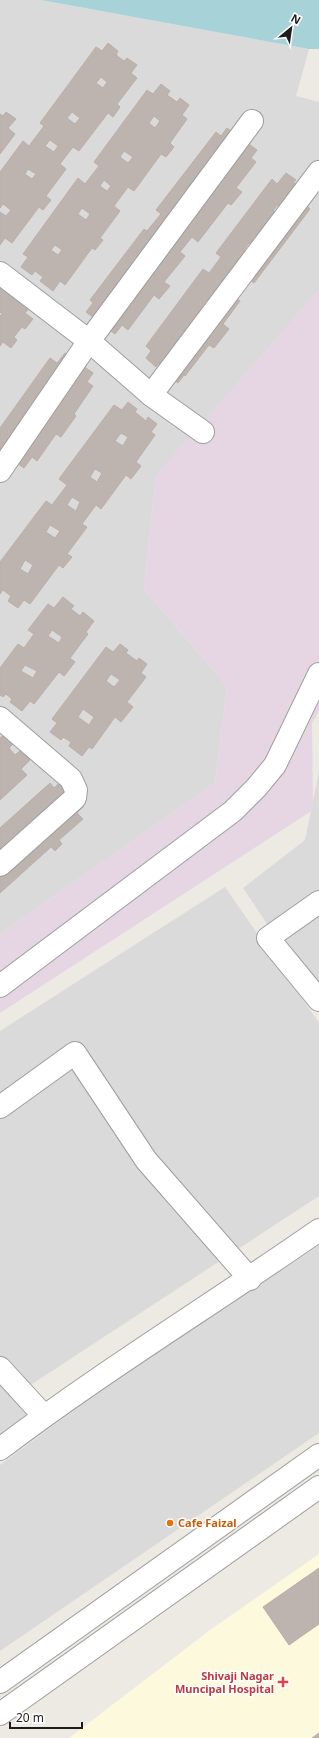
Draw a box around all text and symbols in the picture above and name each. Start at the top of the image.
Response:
north arrow [271,8,311,48]
text: N [289,10,304,28]
place label: Cafe Faizal [178,1515,237,1530]
marker: Cafe Faizal [165,1518,175,1528]
place label: Shivaji Nagar Muncipal Hospital [175,1668,274,1696]
marker: Shivaji Nagar Muncipal Hospital [277,1676,289,1688]
scale bar [10,1704,82,1730]
text: 20 m [16,1709,44,1726]

